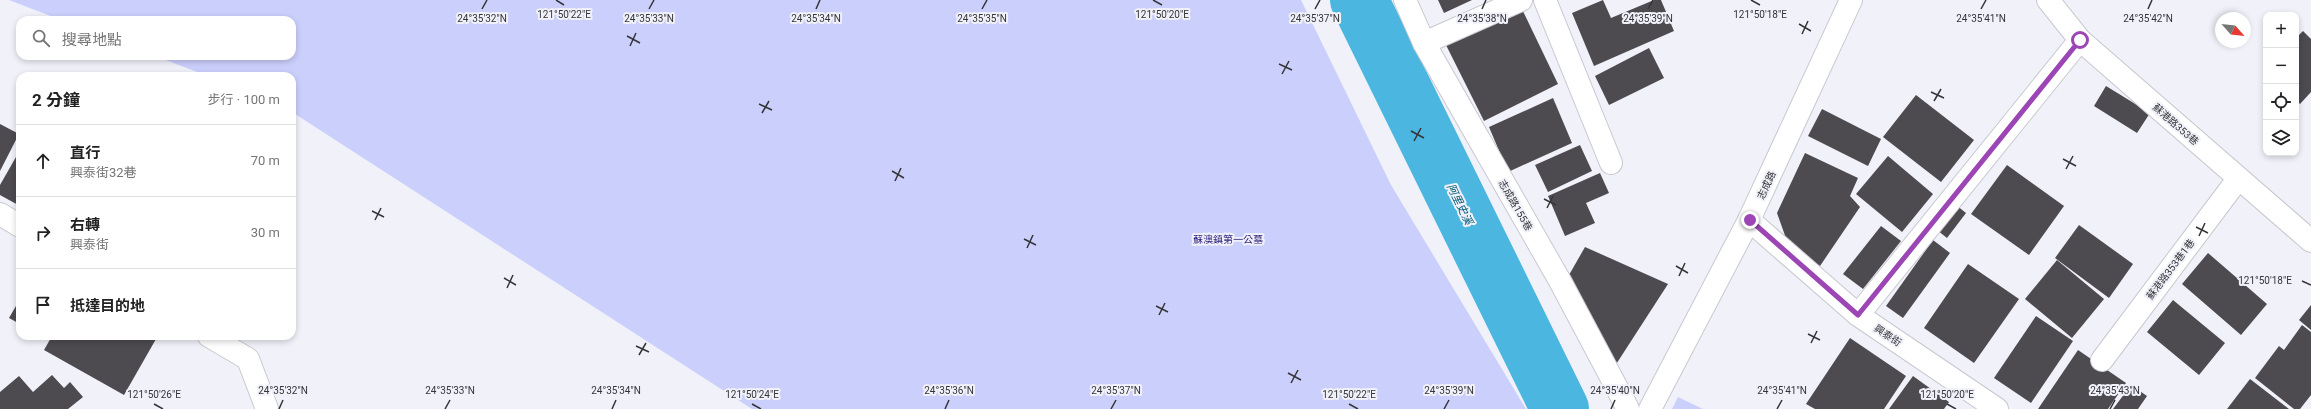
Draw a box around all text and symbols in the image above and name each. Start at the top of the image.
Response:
text: 121°50'22"E [537,9,591,20]
text: 121°50'20"E [1135,9,1189,20]
text: 121°50'18"E [1733,9,1787,20]
north arrow [2215,12,2251,48]
map controls [2263,12,2299,156]
button: + [2263,12,2299,48]
text: 24°35'32"N [457,13,507,24]
text: 24°35'33"N [624,13,674,24]
text: 24°35'34"N [791,13,841,24]
text: 24°35'35"N [957,13,1007,24]
text: 24°35'37"N [1290,13,1340,24]
text: 24°35'38"N [1457,13,1507,24]
text: 24°35'39"N [1623,13,1673,24]
text: 24°35'41"N [1956,13,2006,24]
text: 24°35'42"N [2123,13,2173,24]
search box [16,16,296,60]
icon: search [30,27,52,49]
text: 搜尋地點 [62,31,122,49]
route start [2071,31,2089,49]
button: − [2263,48,2299,84]
button: locate [2263,84,2299,120]
text: 2 分鐘 [32,90,80,110]
text: 步行 · 100 m [208,92,280,107]
street label: 蘇港路353巷 [2151,102,2201,147]
button: layers [2263,120,2299,156]
text: 直行 [70,144,100,162]
icon: ahead [32,150,54,172]
text: 70 m [251,153,280,168]
text: 興泰街32巷 [70,165,137,180]
street label: 志成路 [1755,169,1778,201]
street label: 志成路155巷 [1497,178,1535,233]
water label: 阿里史溪 [1444,182,1476,229]
route end [1741,211,1759,229]
text: 右轉 [70,216,100,234]
icon: right [32,222,54,244]
text: 30 m [251,225,280,240]
park label: 蘇澳鎮第一公墓 [1193,234,1263,245]
text: 興泰街 [70,237,109,252]
street label: 蘇港路353巷1巷 [2144,237,2197,302]
text: 121°50'18"E [2238,275,2292,286]
icon: arrive [32,294,54,316]
text: 抵達目的地 [70,297,145,315]
street label: 興泰街 [1872,322,1903,348]
text: 24°35'32"N [258,385,308,396]
text: 24°35'33"N [425,385,475,396]
text: 24°35'34"N [591,385,641,396]
text: 24°35'36"N [924,385,974,396]
text: 24°35'37"N [1091,385,1141,396]
text: 24°35'39"N [1424,385,1474,396]
text: 24°35'40"N [1590,385,1640,396]
text: 24°35'41"N [1757,385,1807,396]
text: 24°35'43"N [2090,385,2140,396]
text: 121°50'26"E [127,389,181,400]
text: 121°50'24"E [725,389,779,400]
text: 121°50'22"E [1322,389,1376,400]
text: 121°50'20"E [1920,389,1974,400]

